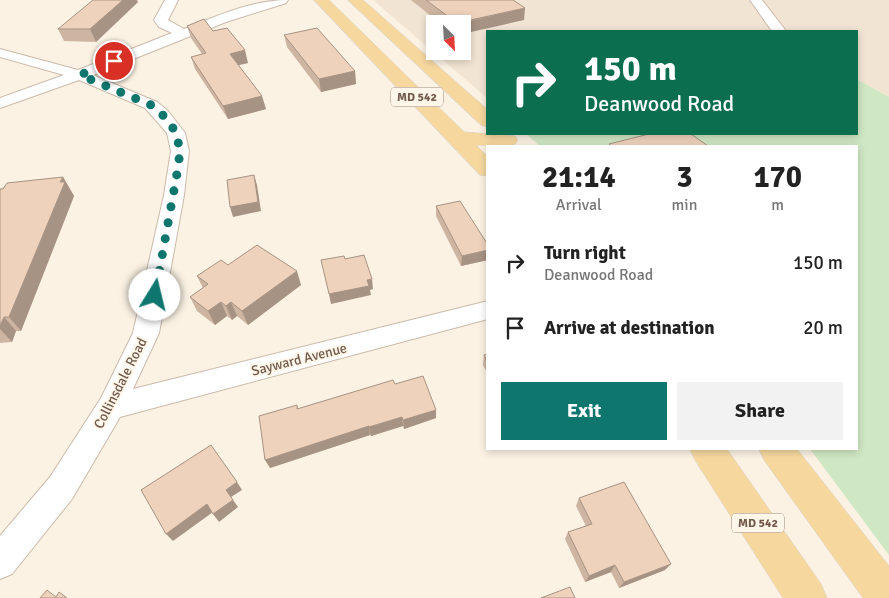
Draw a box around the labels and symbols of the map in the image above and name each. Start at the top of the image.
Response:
north arrow [426,15,471,60]
pin [93,40,135,82]
road number: MD 542 [391,88,443,106]
position arrow [128,268,180,320]
street label: Collinsdale Road [90,335,151,432]
street label: Sayward Avenue [250,339,349,380]
road number: MD 542 [732,514,784,532]

